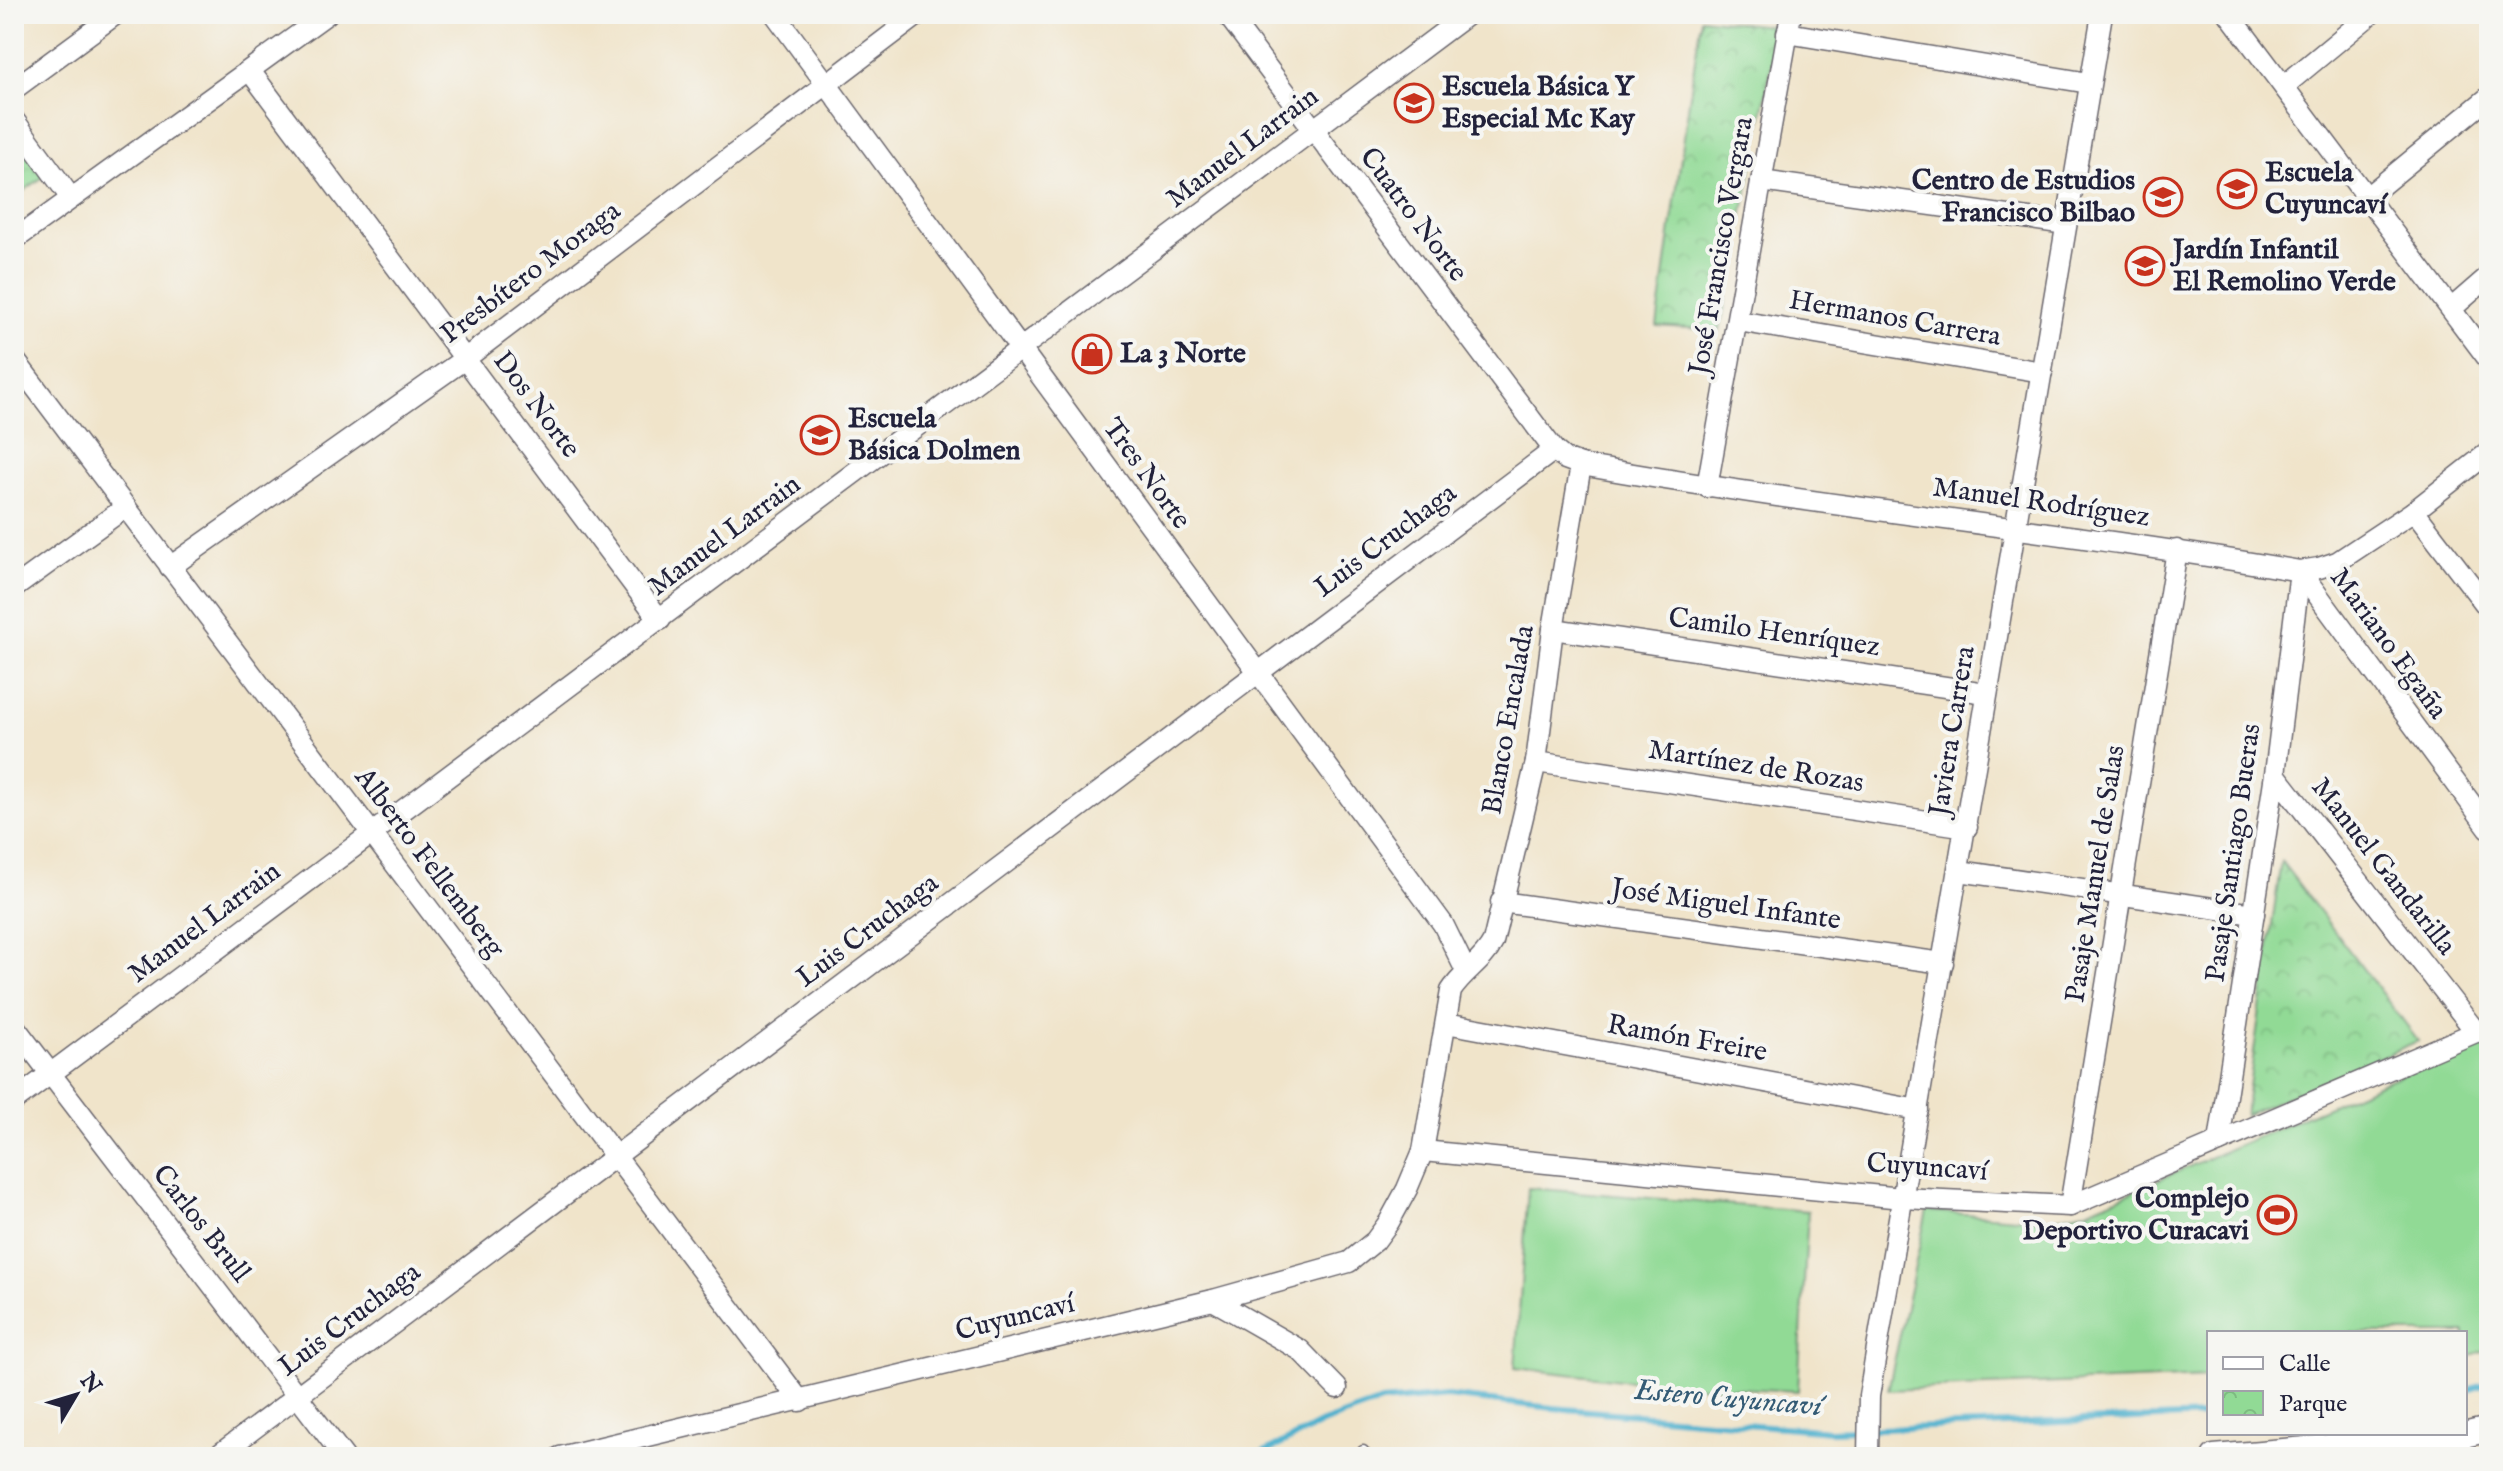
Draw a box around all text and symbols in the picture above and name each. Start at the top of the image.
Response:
place label: Escuela Básica Y Especial Mc Kay [1442,70,1636,137]
street label: Manuel Larrain [1160,79,1326,217]
school or university icon: Escuela Básica Y Especial Mc Kay [1393,82,1435,124]
street label: José Francisco Vergara [1682,113,1762,381]
street label: Cuatro Norte [1351,141,1475,289]
place label: Escuela Cuyuncaví [2265,156,2389,223]
place label: Centro de Estudios Francisco Bilbao [1912,164,2135,231]
school or university icon: Escuela Cuyuncaví [2216,168,2258,210]
school or university icon: Centro de Estudios Francisco Bilbao [2142,176,2184,218]
street label: Presbítero Moraga [434,193,629,352]
place label: Jardín Infantil El Remolino Verde [2169,233,2396,300]
school or university icon: Jardín Infantil El Remolino Verde [2124,245,2166,287]
street label: Hermanos Carrera [1786,283,2004,355]
shop icon: La 3 Norte [1071,333,1113,375]
place label: La 3 Norte [1120,337,1246,372]
street label: Dos Norte [484,345,588,465]
place label: Escuela Básica Dolmen [848,402,1021,469]
street label: Tres Norte [1094,412,1198,536]
school or university icon: Escuela Básica Dolmen [799,414,841,456]
street label: Manuel Larrain [642,467,808,605]
street label: Manuel Rodríguez [1930,470,2152,536]
street label: Luis Cruchaga [1308,476,1465,606]
street label: Mariano Egaña [2321,562,2455,727]
street label: Camilo Henríquez [1666,601,1882,665]
street label: Blanco Encalada [1475,622,1543,817]
street label: Javiera Carrera [1922,643,1984,821]
street label: Pasaje Santiago Bueras [2199,722,2269,984]
street label: Martínez de Rozas [1646,733,1866,801]
street label: Pasaje Manuel de Salas [2058,743,2134,1005]
street label: Alberto Fellemberg [346,760,512,966]
street label: Manuel Gandarilla [2303,771,2464,964]
street label: Manuel Larrain [122,854,288,992]
street label: Luis Cruchaga [790,866,947,996]
street label: José Miguel Infante [1606,871,1843,938]
street label: Ramón Freire [1604,1008,1770,1070]
street label: Cuyuncaví [1865,1146,1990,1190]
street label: Carlos Brull [144,1158,258,1290]
place label: Complejo Deportivo Curacavi [2022,1182,2250,1249]
sports icon: Complejo Deportivo Curacavi [2256,1194,2298,1236]
street label: Luis Cruchaga [272,1255,429,1385]
street label: Cuyuncaví [952,1286,1080,1350]
legend [2207,1331,2467,1435]
text: Calle [2279,1349,2331,1380]
north arrow [36,1355,116,1435]
text: N [73,1367,107,1400]
water label: Estero Cuyuncaví [1632,1372,1828,1427]
text: Parque [2279,1389,2347,1420]

